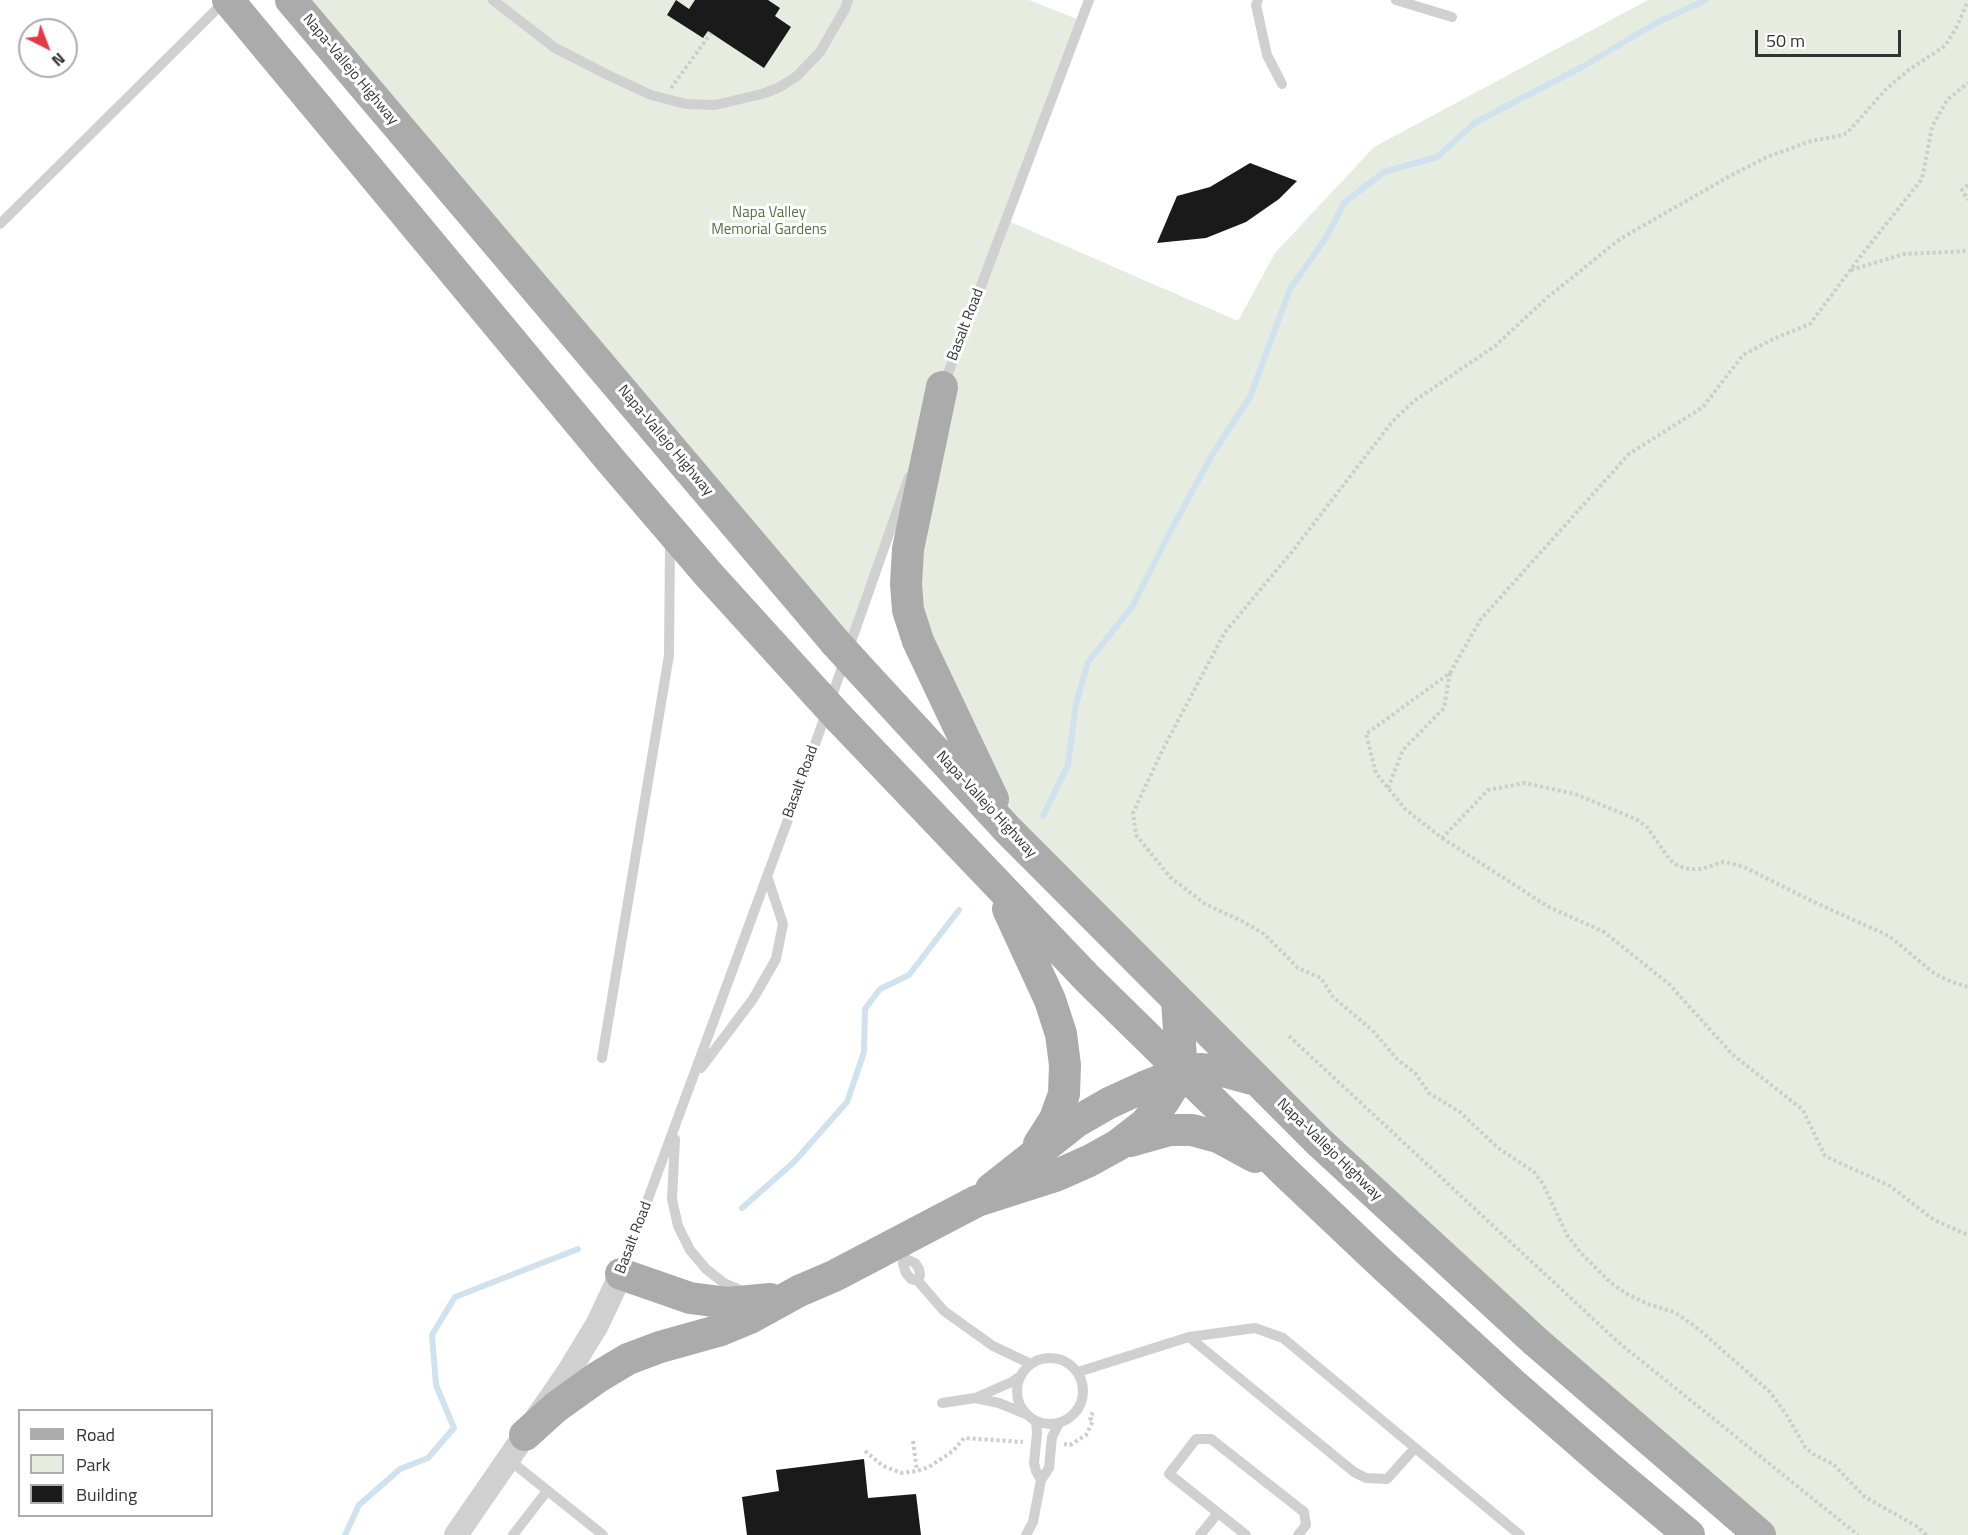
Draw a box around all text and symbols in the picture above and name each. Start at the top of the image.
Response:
street label: Napa-Vallejo Highway [298,11,402,129]
north arrow [18,18,78,78]
scale bar [1758,18,1904,56]
text: 50 m [1766,27,1805,54]
text: N [47,47,71,73]
park label: Napa Valley Memorial Gardens [711,204,827,239]
street label: Basalt Road [944,286,988,364]
street label: Napa-Vallejo Highway [613,382,717,500]
street label: Basalt Road [780,743,822,821]
street label: Napa-Vallejo Highway [932,748,1040,862]
street label: Napa-Vallejo Highway [1273,1095,1385,1205]
street label: Basalt Road [612,1199,656,1277]
legend [18,1409,213,1517]
text: Road [76,1421,115,1448]
text: Park [76,1451,110,1478]
text: Building [76,1481,137,1508]

